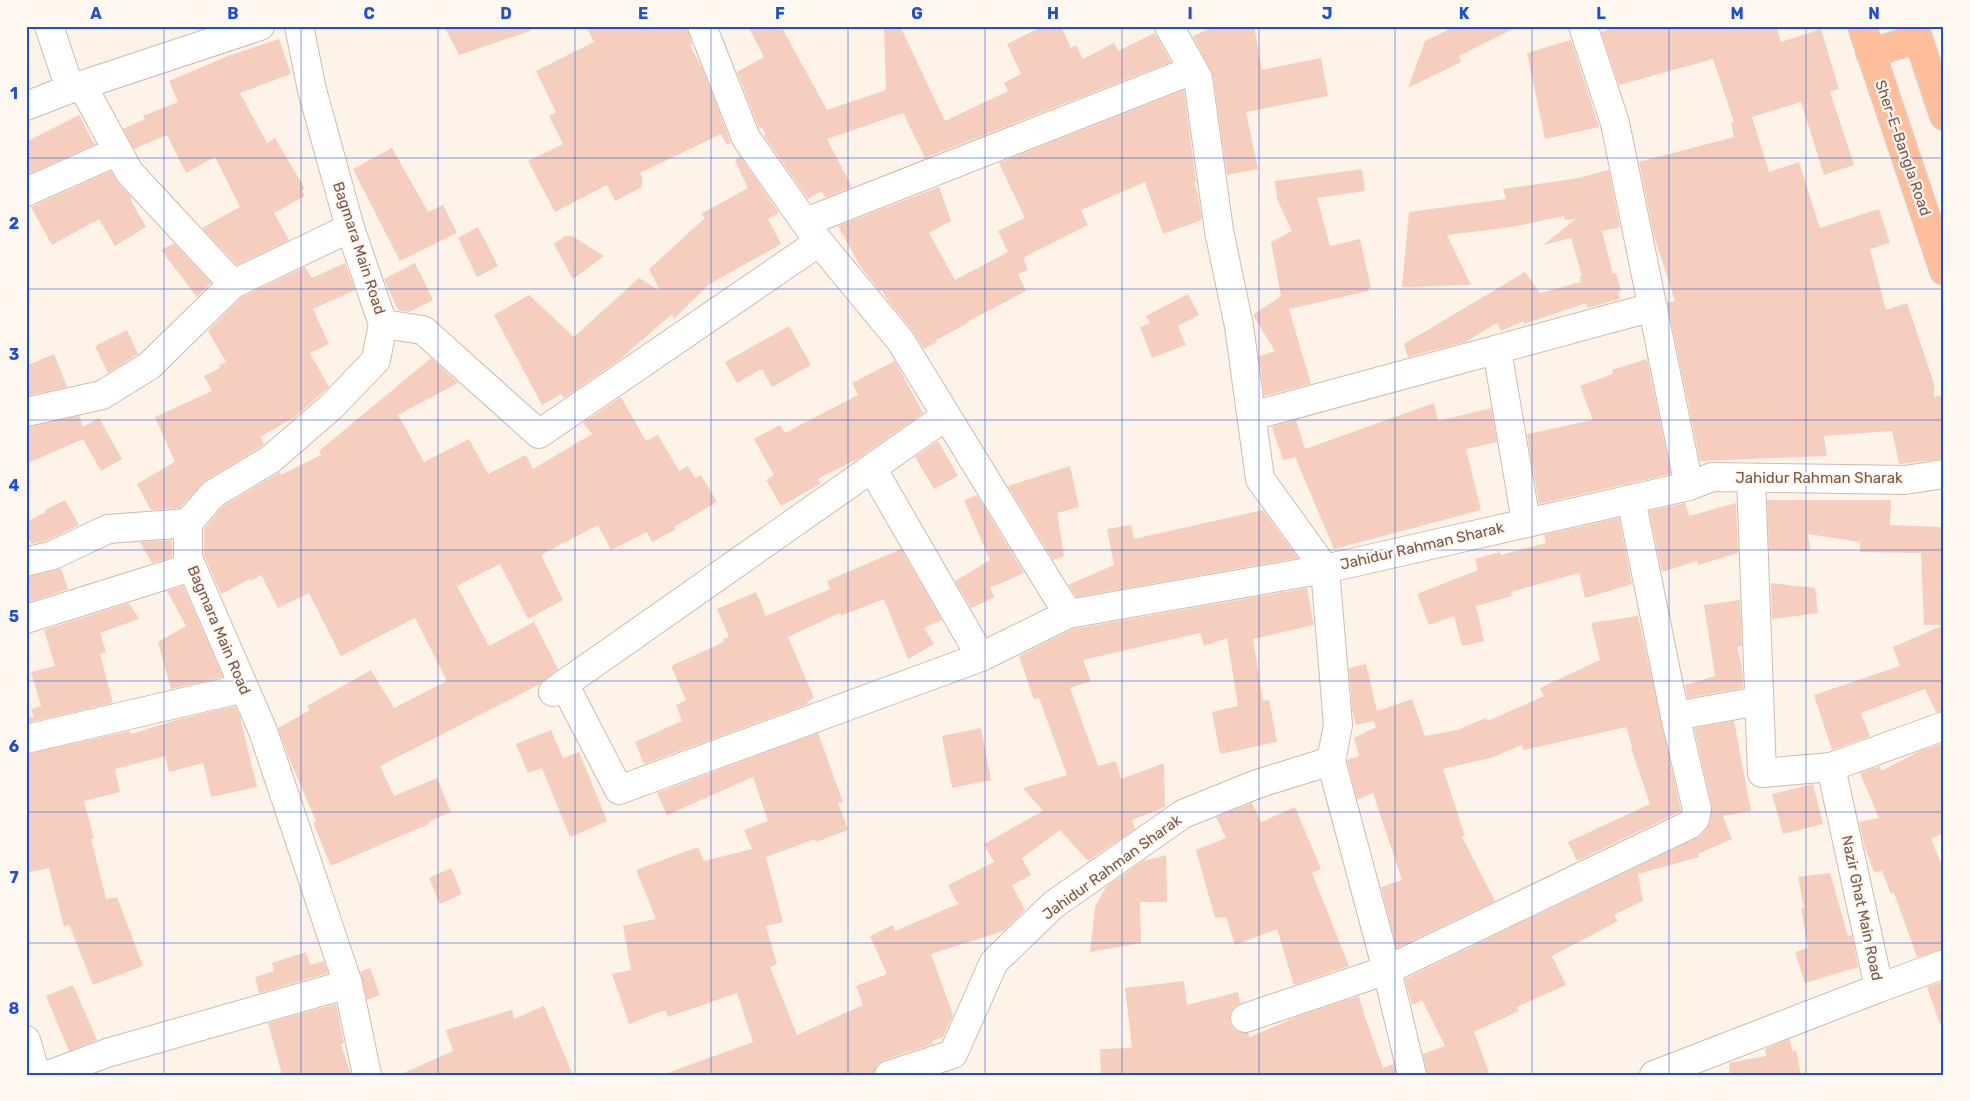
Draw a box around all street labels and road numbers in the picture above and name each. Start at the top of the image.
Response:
street label: Sher-E-Bangla Road [1871,78,1935,218]
street label: Bagmara Main Road [329,179,389,317]
street label: Jahidur Rahman Sharak [1735,469,1903,487]
street label: Jahidur Rahman Sharak [1338,518,1506,574]
street label: Bagmara Main Road [184,563,254,697]
street label: Jahidur Rahman Sharak [1039,810,1185,923]
street label: Nazir Ghat Main Road [1838,834,1886,982]

